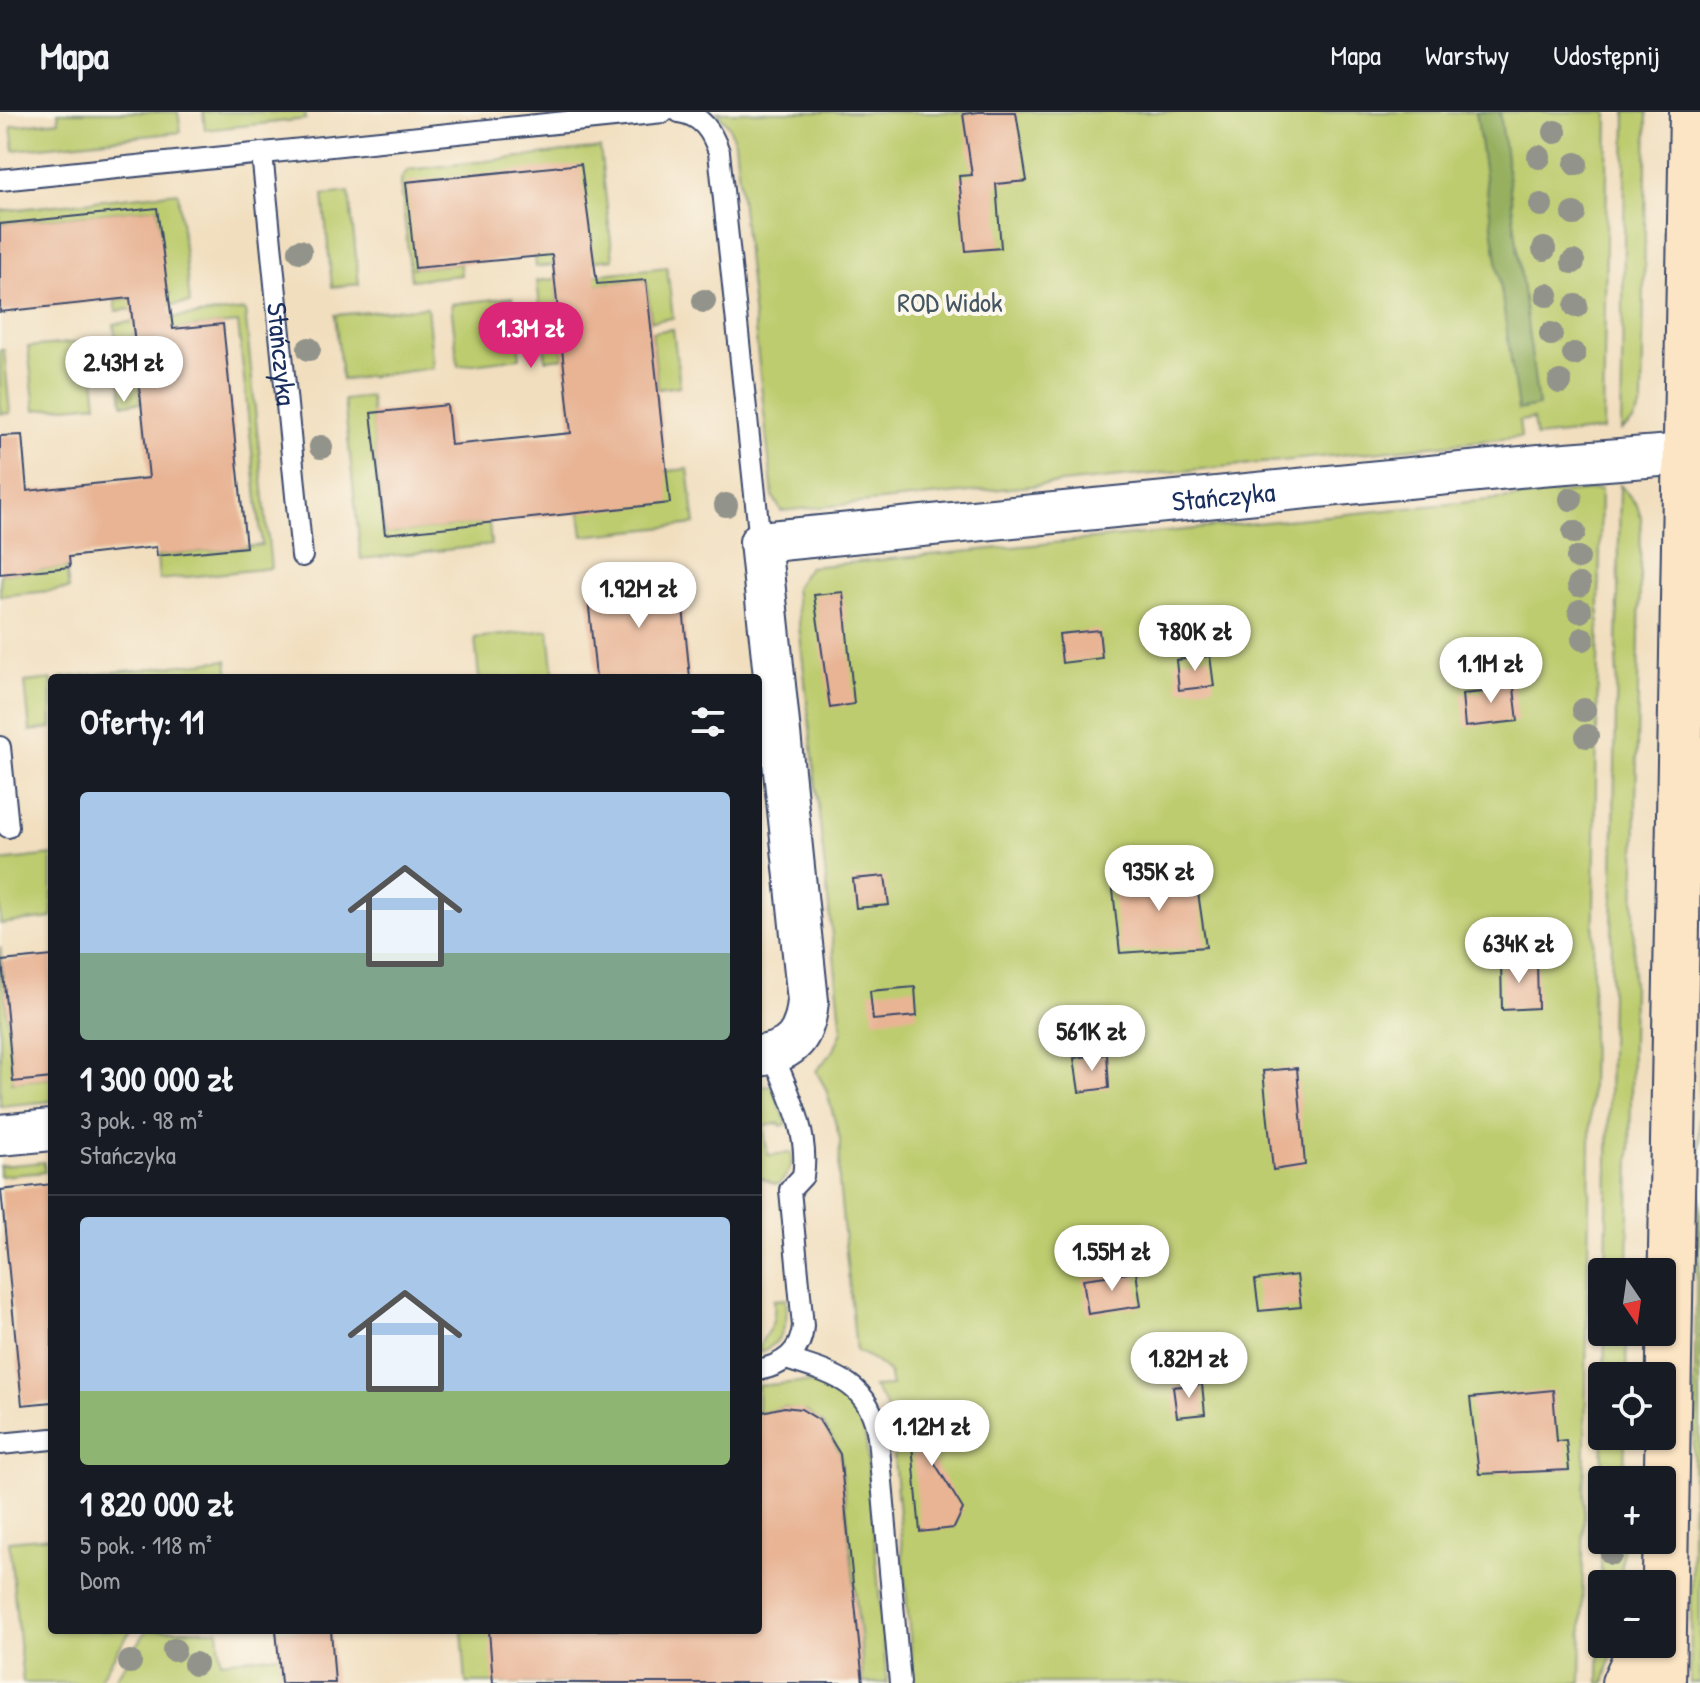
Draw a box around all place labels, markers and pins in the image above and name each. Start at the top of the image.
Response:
pin: 1.3M zł [457,302,605,370]
pin: 2.43M zł [41,336,207,404]
pin: 1.92M zł [556,562,722,630]
pin: 780K zł [1121,605,1269,673]
pin: 1.1M zł [1417,637,1565,705]
pin: 935K zł [1085,845,1233,913]
pin: 634K zł [1445,917,1593,985]
pin: 561K zł [1018,1005,1166,1073]
pin: 1.55M zł [1029,1225,1195,1293]
pin: 1.82M zł [1106,1332,1272,1400]
pin: 1.12M zł [849,1400,1015,1468]

